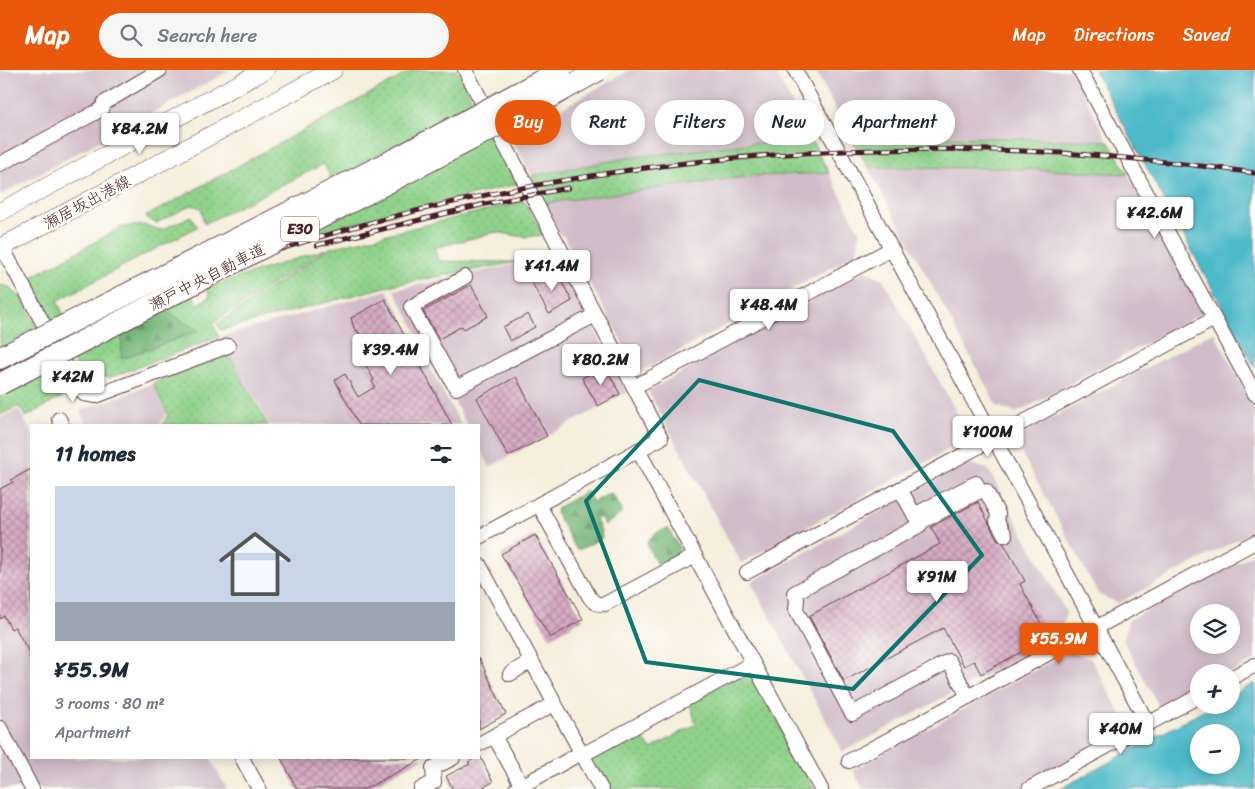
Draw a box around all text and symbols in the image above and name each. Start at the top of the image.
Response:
search box [99,13,449,58]
text: Map [25,14,69,56]
text: Search here [157,19,257,52]
text: Map [1013,19,1046,51]
text: Directions [1074,19,1155,51]
text: Saved [1183,19,1230,51]
icon: search [117,21,145,49]
chip: Buy [495,100,561,145]
chip: Rent [571,100,645,145]
chip: Filters [655,100,744,145]
chip: New [754,100,824,145]
chip: Apartment [834,100,955,145]
pin: ¥84.2M [99,112,181,155]
text: ¥84.2M [112,114,168,143]
street label: 瀬居坂出港線 [38,167,136,237]
pin: ¥42.6M [1114,196,1196,239]
text: ¥42.6M [1127,198,1183,227]
road number: E30 [281,216,319,242]
street label: 瀬戸中央自動車道 [143,235,271,319]
pin: ¥41.4M [511,250,593,292]
text: ¥41.4M [525,251,579,280]
pin: ¥48.4M [728,288,810,331]
text: ¥48.4M [741,290,797,319]
pin: ¥39.4M [350,334,432,376]
text: ¥39.4M [363,335,419,364]
pin: ¥80.2M [560,344,642,386]
text: ¥80.2M [573,345,629,374]
pin: ¥42M [43,360,103,403]
text: ¥42M [52,362,94,391]
pin: ¥100M [953,416,1023,458]
text: ¥100M [963,417,1013,446]
text: 11 homes [55,435,136,473]
icon: filters [427,440,455,468]
icon: home [210,519,300,609]
pin: ¥91M [907,560,967,603]
text: ¥91M [918,562,956,591]
map controls [1190,604,1240,774]
button: layers [1190,604,1240,654]
pin: ¥55.9M [1018,622,1100,665]
text: ¥55.9M [1031,624,1087,653]
text: ¥55.9M [55,651,129,689]
button: + [1190,664,1240,714]
text: 3 rooms · 80 m² [55,689,165,718]
pin: ¥40M [1091,712,1151,755]
text: ¥40M [1100,714,1142,743]
text: Apartment [55,718,131,747]
button: − [1190,724,1240,774]

